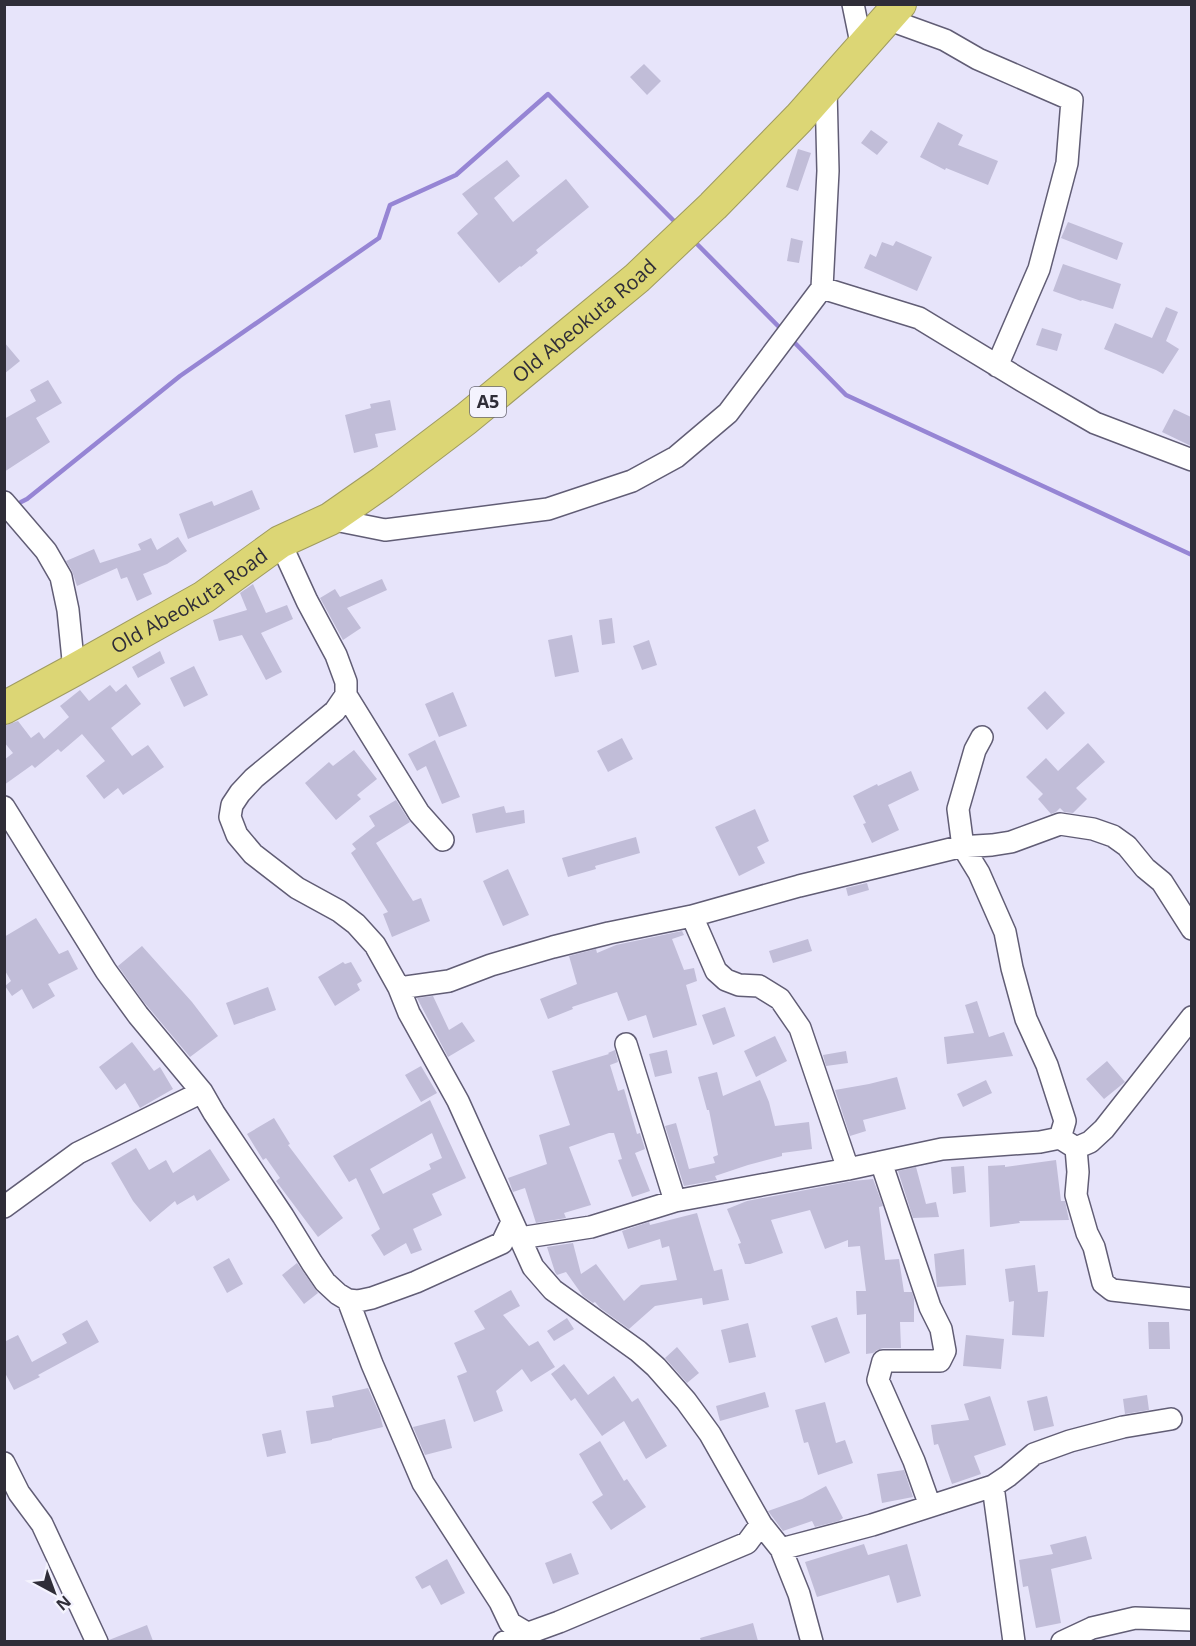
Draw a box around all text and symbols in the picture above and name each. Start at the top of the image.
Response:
street label: Old Abeokuta Road [506,253,662,389]
road number: A5 [470,387,506,417]
street label: Old Abeokuta Road [106,541,273,660]
north arrow [24,1562,84,1622]
text: N [52,1591,76,1616]

